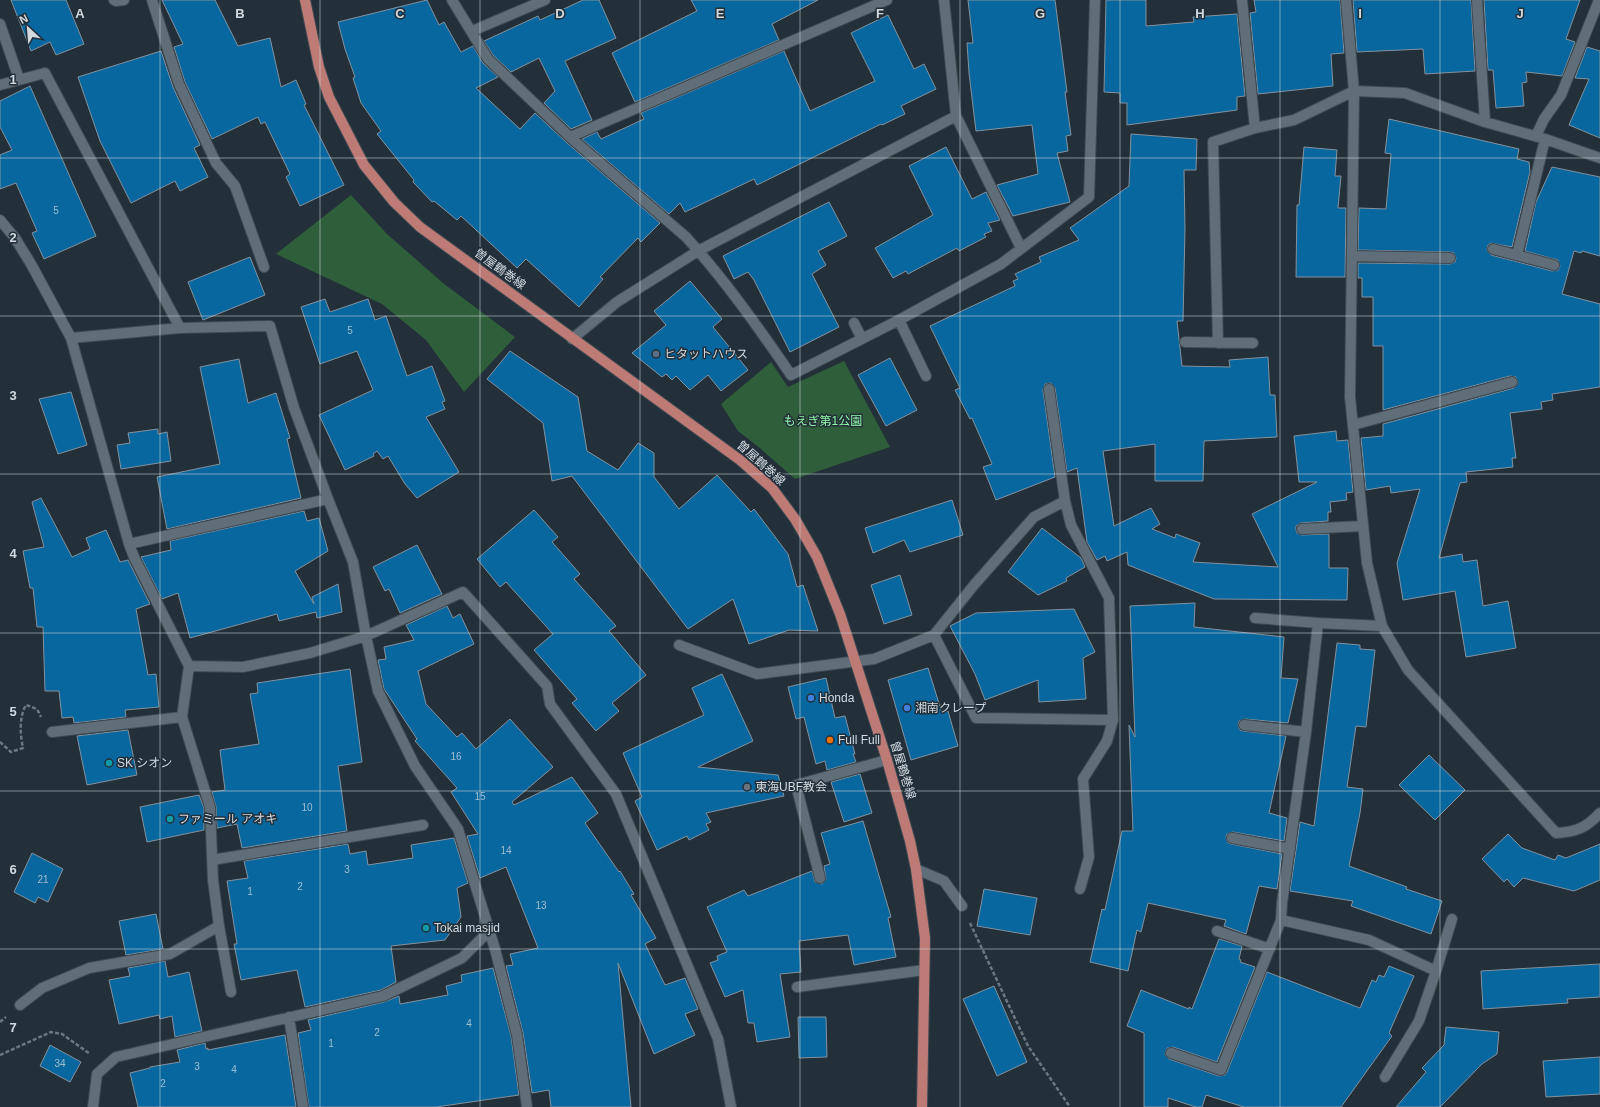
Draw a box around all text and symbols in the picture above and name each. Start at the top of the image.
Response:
text: A [75,6,85,21]
text: B [235,6,245,21]
text: C [395,6,405,21]
text: D [555,6,565,21]
text: E [716,6,725,21]
text: F [876,6,884,21]
text: G [1035,6,1045,21]
text: H [1195,6,1205,21]
text: I [1358,6,1362,21]
text: J [1516,6,1524,21]
north arrow [8,8,48,48]
text: N [17,12,30,26]
text: 1 [9,72,17,87]
house number: 5 [53,205,59,216]
text: 2 [9,230,17,245]
street label: 曽屋鶴巻線 [472,246,528,292]
house number: 5 [347,325,353,336]
place label: ヒタットハウス [664,347,748,361]
marker: ヒタットハウス [651,349,661,359]
text: 3 [9,388,17,403]
park label: もえぎ第1公園 [784,414,862,428]
street label: 曽屋鶴巻線 [734,438,788,488]
text: 4 [9,546,17,561]
place label: Honda [819,691,855,705]
marker: Honda [806,693,816,703]
place label: 湘南クレープ [915,701,986,715]
marker: 湘南クレープ [902,703,912,713]
text: 5 [9,704,17,719]
place label: Full Full [838,733,880,747]
marker: Full Full [825,735,835,745]
street label: 曽屋鶴巻線 [888,739,918,801]
house number: 16 [450,751,462,762]
place label: SK シオン [117,756,172,770]
marker: SK シオン [104,758,114,768]
place label: 東海UBF教会 [755,780,827,794]
marker: 東海UBF教会 [742,782,752,792]
house number: 15 [474,791,486,802]
house number: 10 [301,802,313,813]
place label: ファミール アオキ [178,812,277,826]
marker: ファミール アオキ [165,814,175,824]
house number: 14 [500,845,512,856]
text: 6 [9,862,17,877]
house number: 3 [344,864,350,875]
house number: 21 [37,874,49,885]
house number: 2 [297,881,303,892]
house number: 1 [247,886,253,897]
house number: 13 [535,900,547,911]
place label: Tokai masjid [434,921,500,935]
marker: Tokai masjid [421,923,431,933]
house number: 4 [466,1018,472,1029]
text: 7 [9,1020,17,1035]
house number: 2 [374,1027,380,1038]
house number: 1 [328,1038,334,1049]
house number: 34 [54,1058,66,1069]
house number: 3 [194,1061,200,1072]
house number: 4 [231,1064,237,1075]
house number: 2 [160,1078,166,1089]

